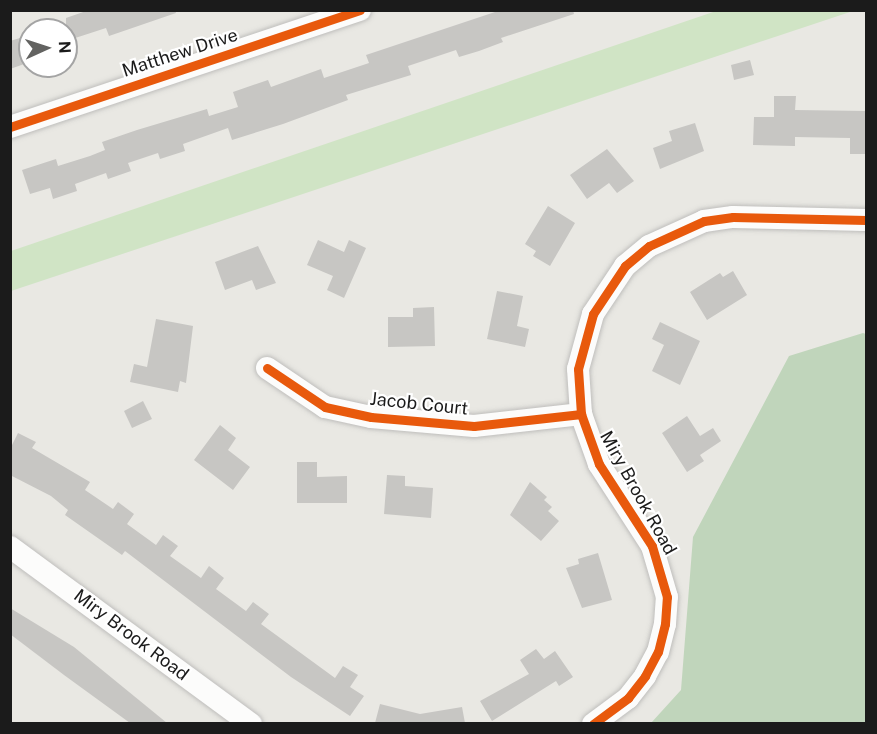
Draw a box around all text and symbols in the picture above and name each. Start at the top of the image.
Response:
north arrow [18,18,78,78]
street label: Matthew Drive [119,24,241,82]
text: N [55,40,74,54]
street label: Jacob Court [369,388,469,420]
street label: Miry Brook Road [595,427,681,559]
street label: Miry Brook Road [69,585,193,685]

